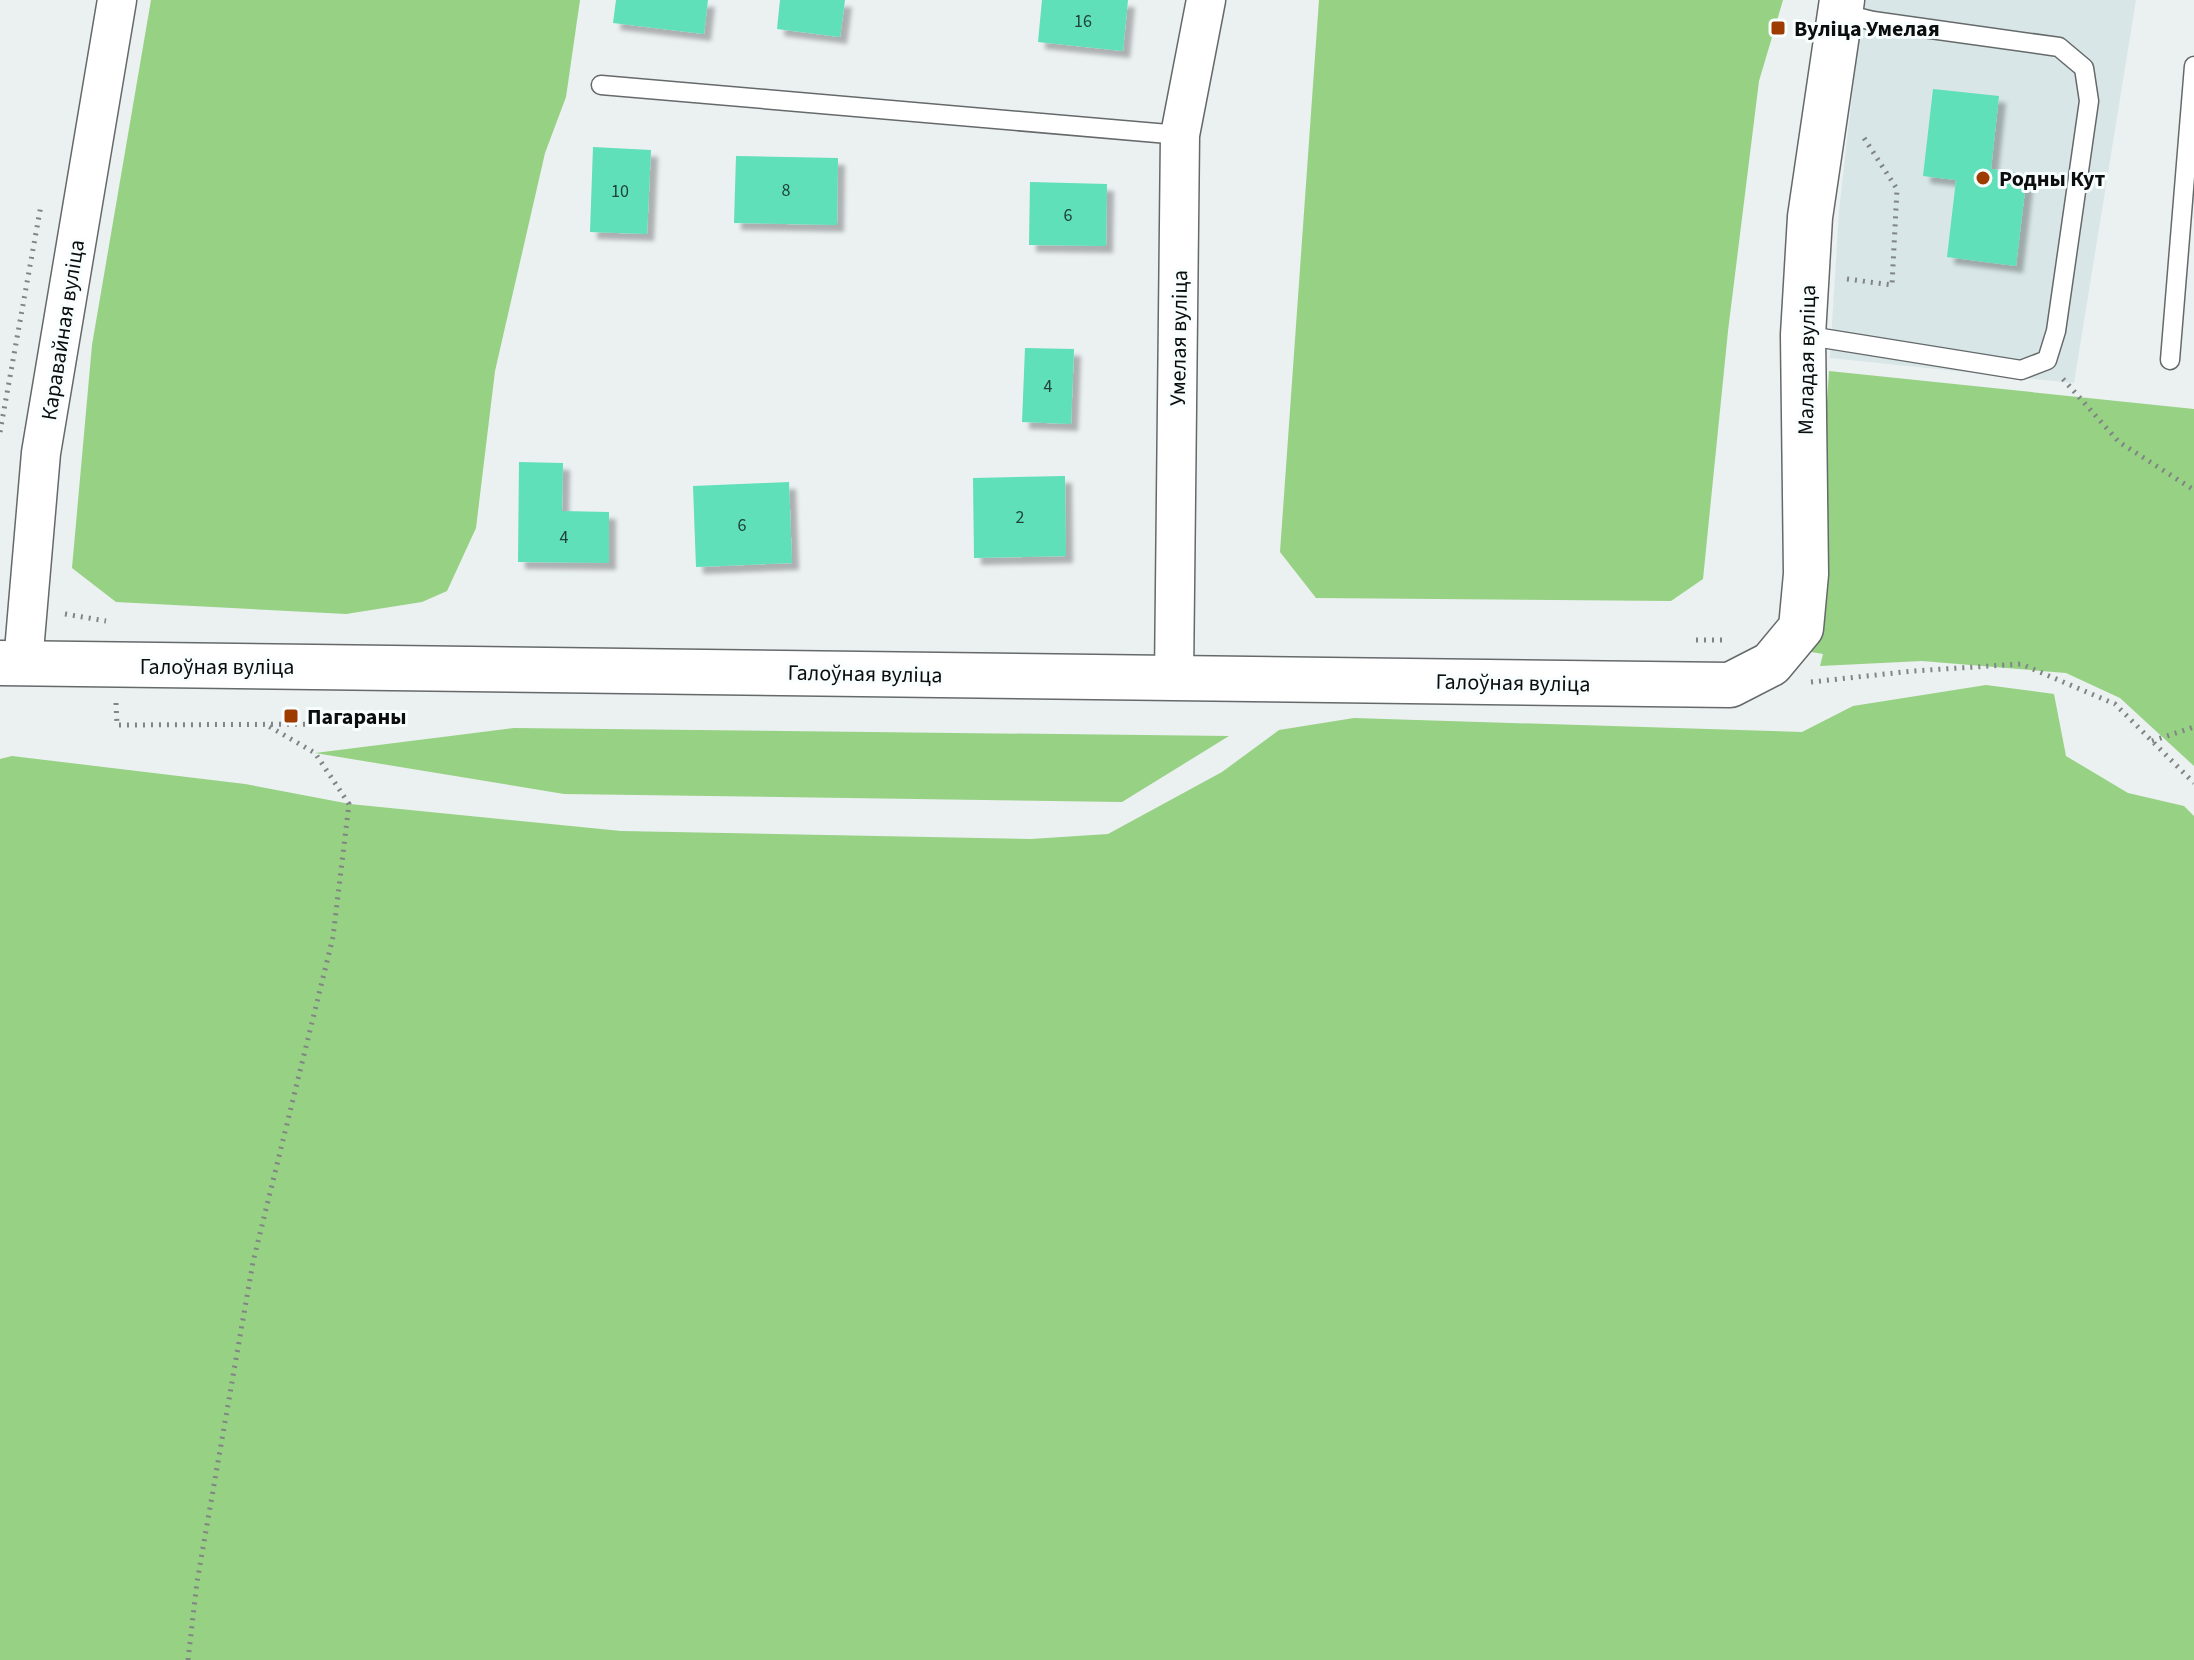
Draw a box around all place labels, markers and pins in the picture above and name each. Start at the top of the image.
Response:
place label: Вуліца Умелая [1794,13,1940,45]
marker: Вуліца Умелая [1769,19,1787,37]
place label: Родны Кут [1999,163,2106,195]
marker: Родны Кут [1974,169,1992,187]
place label: Пагараны [307,701,406,733]
marker: Пагараны [282,707,300,725]

